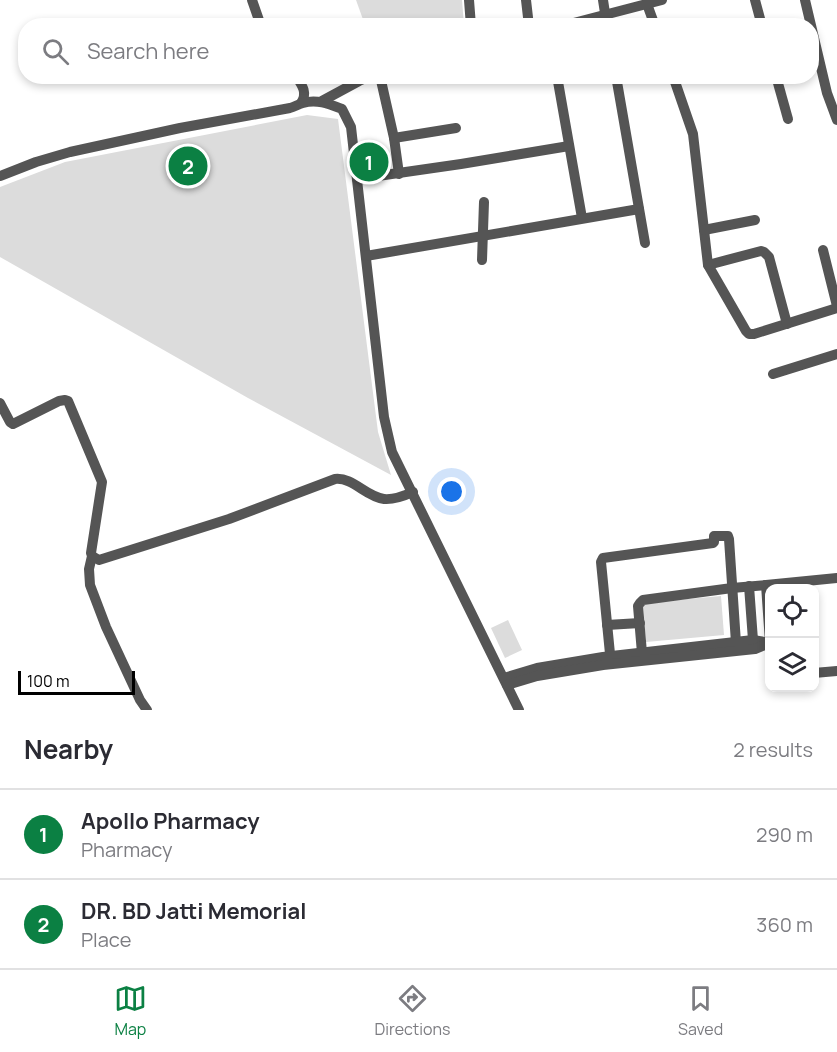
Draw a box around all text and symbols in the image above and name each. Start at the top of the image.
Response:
search box [18,18,819,84]
icon: search [39,35,72,68]
text: Search here [87,36,209,66]
pin: 1 [350,140,388,184]
pin: 2 [168,144,207,188]
your location [437,477,466,506]
map controls [765,584,819,692]
button: locate [765,584,819,638]
button: layers [765,638,819,692]
scale bar [18,668,135,696]
text: 100 m [27,670,70,692]
text: Nearby [24,731,113,767]
text: 2 results [733,736,813,763]
text: Apollo Pharmacy [81,806,259,836]
text: 1 [39,821,48,848]
text: 290 m [756,821,813,848]
text: Pharmacy [81,836,173,863]
text: DR. BD Jatti Memorial [81,896,306,926]
text: 2 [38,911,49,938]
text: 360 m [756,911,813,938]
text: Place [81,926,131,953]
tab: Map [114,982,147,1040]
tab: Directions [375,982,450,1040]
tab: Saved [678,982,723,1040]

